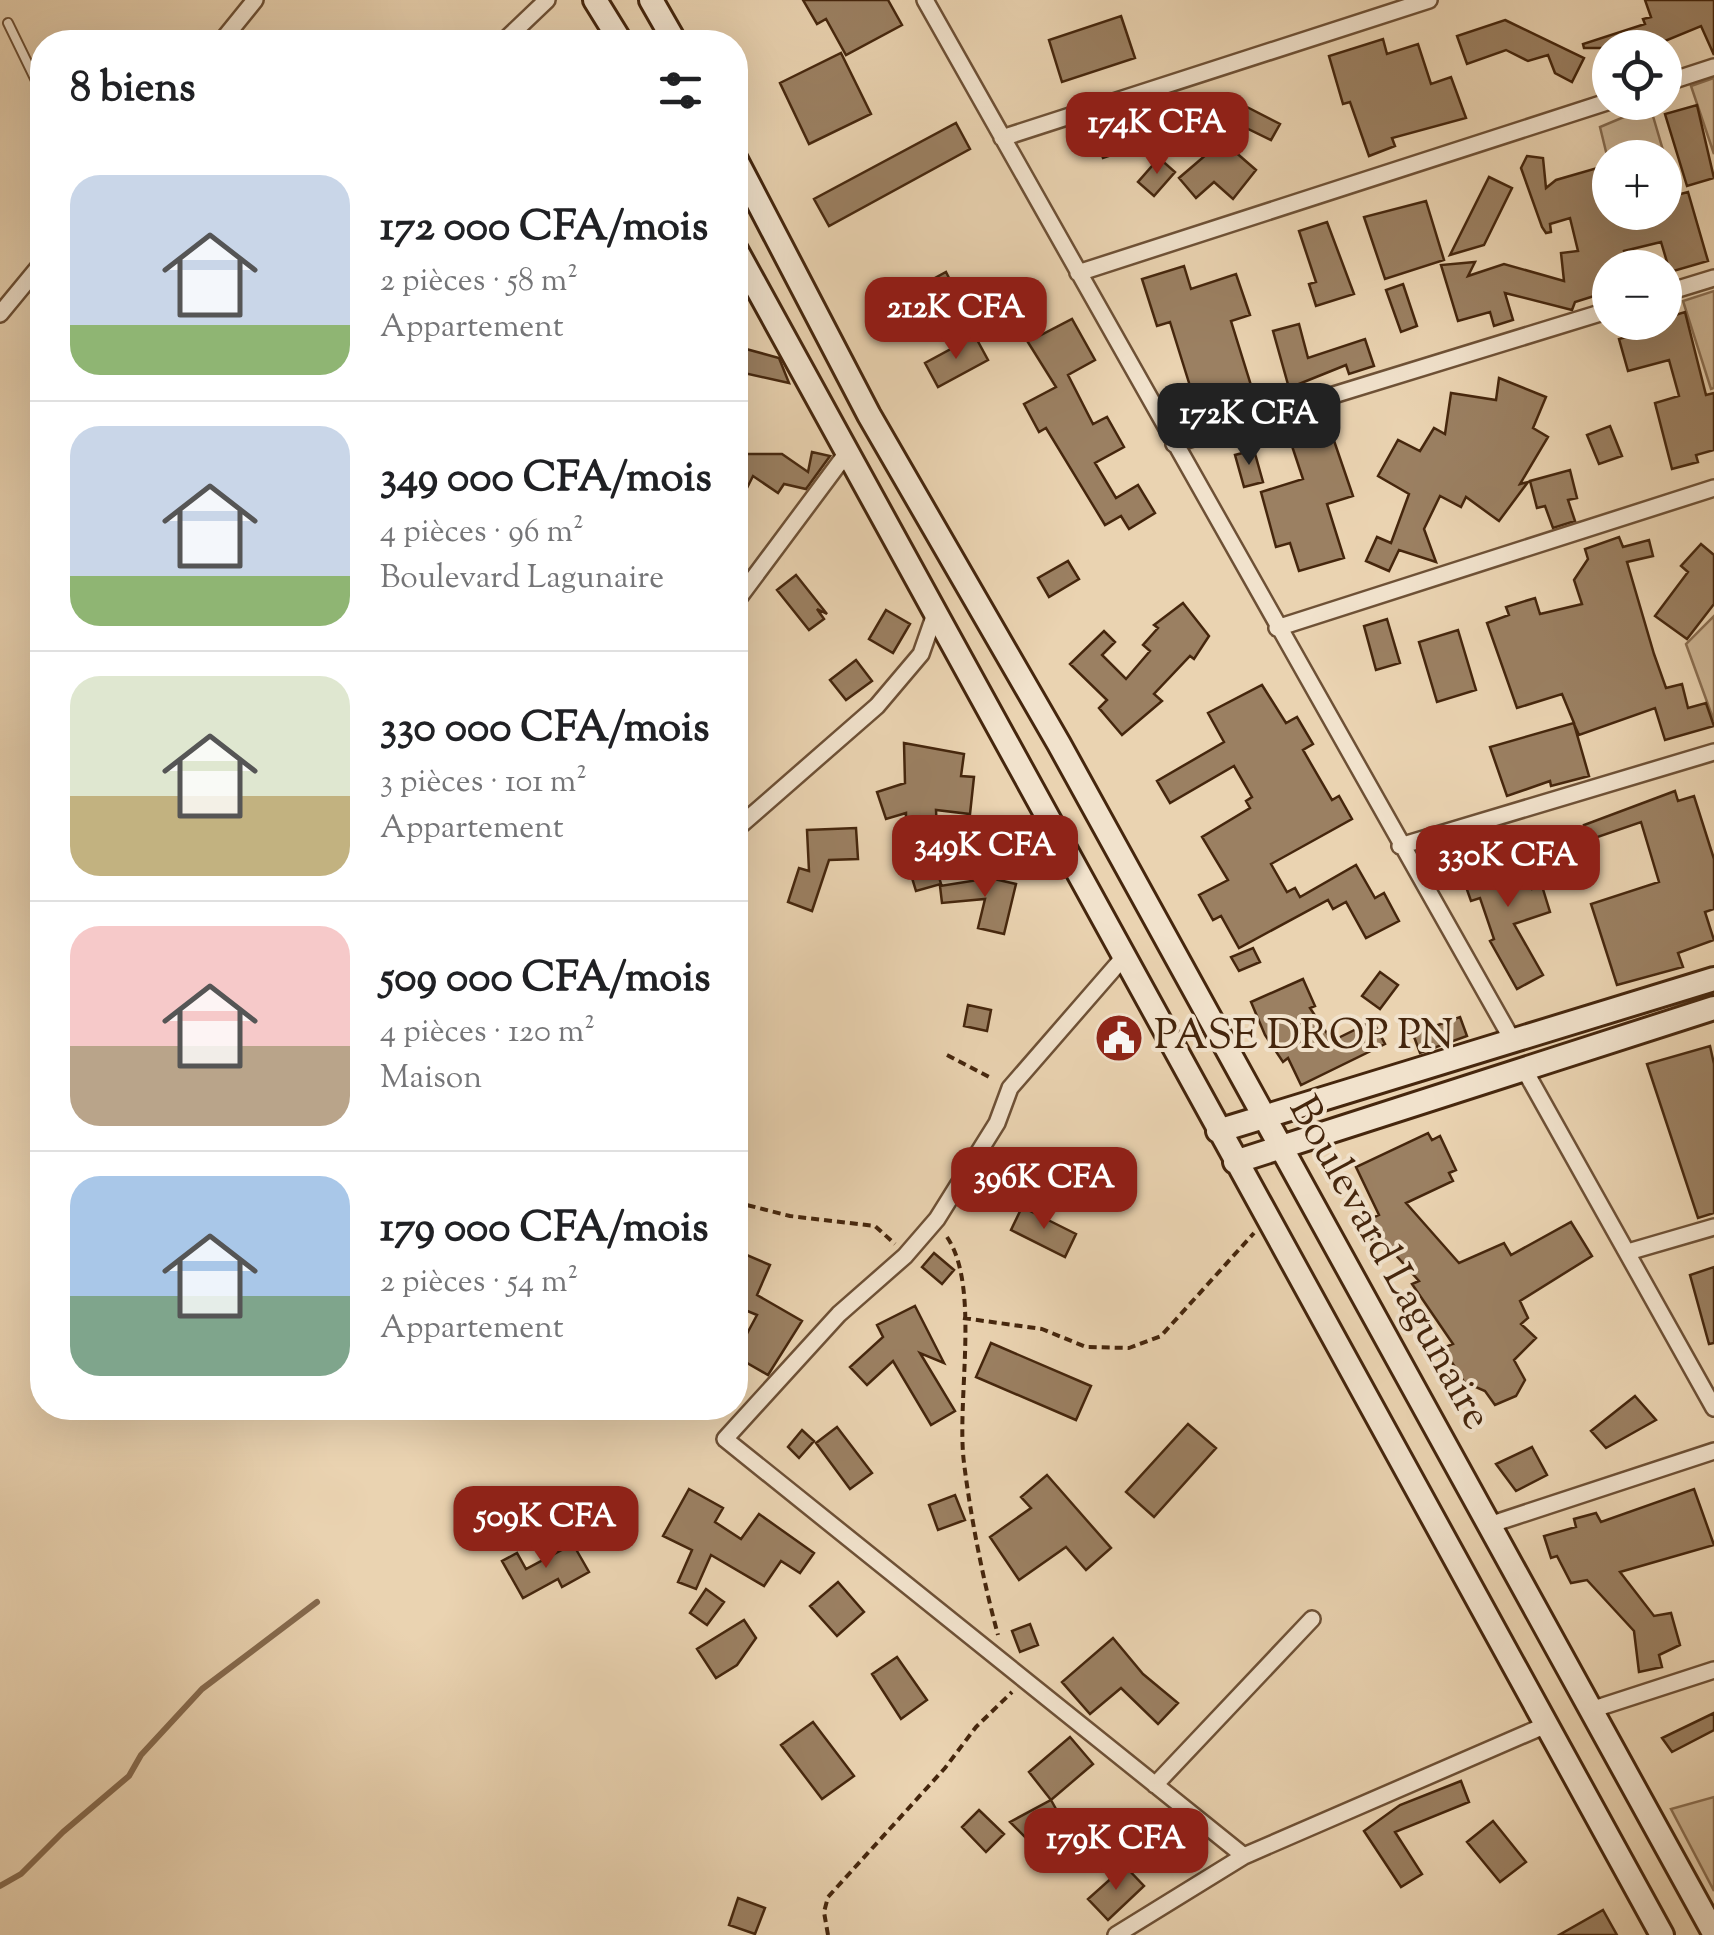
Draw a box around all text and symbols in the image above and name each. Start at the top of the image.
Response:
map controls [1592,30,1682,340]
button: locate [1592,30,1682,120]
text: 8 biens [70,60,196,120]
icon: filters [653,63,708,118]
pin: 174K CFA [1054,92,1260,177]
text: 174K CFA [1088,101,1226,147]
button: + [1592,140,1682,230]
text: 172 000 CFA/mois [380,199,708,259]
icon: home [150,215,270,335]
button: − [1592,250,1682,340]
text: 2 pièces · 58 m² [380,259,578,305]
pin: 212K CFA [853,277,1059,362]
text: 212K CFA [887,286,1025,332]
text: Appartement [380,305,564,351]
pin: 172K CFA [1146,383,1352,468]
text: 172K CFA [1179,392,1319,438]
text: 349 000 CFA/mois [380,450,712,510]
icon: home [150,466,270,586]
text: 4 pièces · 96 m² [380,510,584,556]
text: Boulevard Lagunaire [380,556,664,602]
text: 330 000 CFA/mois [380,700,709,760]
icon: home [150,716,270,836]
text: 3 pièces · 101 m² [380,760,587,806]
text: Appartement [380,806,564,852]
pin: 349K CFA [882,815,1088,900]
text: 349K CFA [914,824,1056,870]
pin: 330K CFA [1405,825,1611,910]
text: 330K CFA [1438,834,1578,880]
text: 509 000 CFA/mois [380,950,711,1010]
icon: home [150,966,270,1086]
place label: PASE DROP PN [1154,1008,1454,1068]
text: 4 pièces · 120 m² [380,1010,595,1056]
public building icon: PASE DROP PN [1093,1012,1145,1064]
text: Maison [380,1056,482,1102]
street label: Boulevard Lagunaire [1271,1086,1505,1442]
pin: 396K CFA [941,1147,1147,1232]
text: 396K CFA [973,1156,1115,1202]
text: 179 000 CFA/mois [380,1200,709,1260]
icon: home [150,1216,270,1336]
text: 2 pièces · 54 m² [380,1260,578,1306]
text: Appartement [380,1306,564,1352]
pin: 509K CFA [443,1486,649,1571]
text: 509K CFA [475,1495,617,1541]
pin: 179K CFA [1013,1808,1219,1893]
text: 179K CFA [1046,1817,1186,1863]

